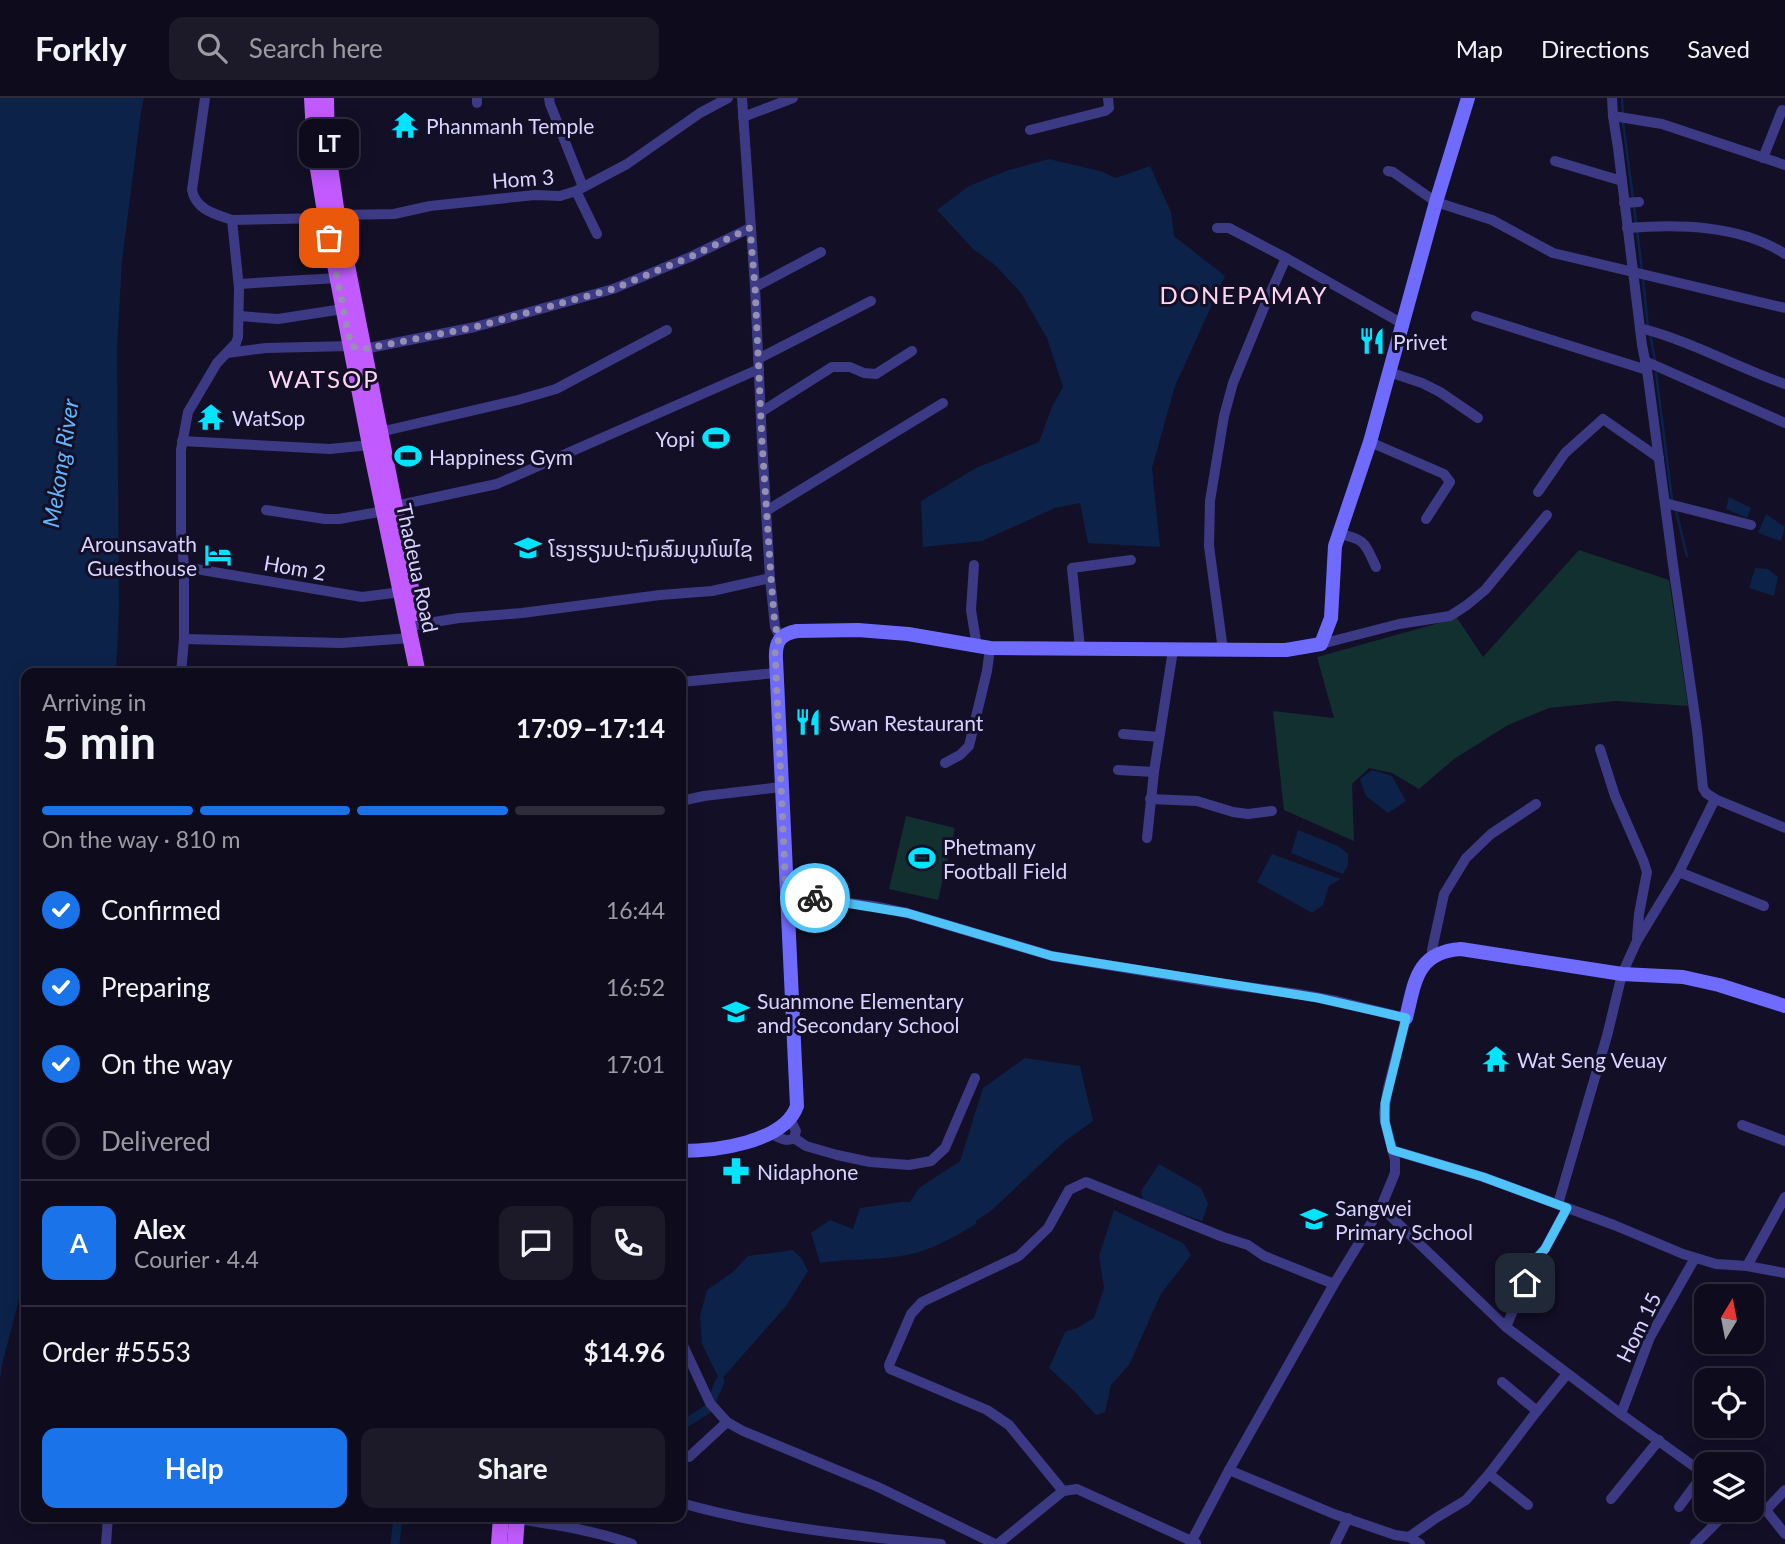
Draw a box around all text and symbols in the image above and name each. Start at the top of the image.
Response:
search box [169,17,659,80]
text: Forkly [35,28,127,68]
icon: search [193,29,231,67]
text: Search here [249,32,383,64]
text: Map [1456,34,1503,63]
text: Directions [1541,34,1649,63]
text: Saved [1687,34,1750,63]
temple icon: Phanmanh Temple [390,110,420,140]
place label: Phanmanh Temple [426,113,594,138]
callout: LT [299,119,359,168]
text: LT [317,129,341,157]
street label: Hom 3 [491,163,555,193]
pin [299,208,359,268]
icon: bag [310,219,348,257]
district label: DONEPAMAY [1160,280,1328,309]
restaurant icon: Privet [1357,326,1387,356]
place label: Privet [1393,329,1448,354]
district label: WATSOP [268,364,380,393]
water label: Mekong River [36,396,84,529]
temple icon: WatSop [196,402,226,432]
place label: WatSop [232,405,305,430]
sports icon: Yopi [701,423,731,453]
place label: Yopi [655,426,695,451]
sports icon: Happiness Gym [393,441,423,471]
place label: Happiness Gym [429,444,573,469]
street label: Thadeua Road [392,501,444,635]
place label: Arounsavath Guesthouse [81,531,197,580]
school or university icon: ໂຮງຮຽນປະຖົມສົມບູນໂພໄຊ [513,533,543,563]
place label: ໂຮງຮຽນປະຖົມສົມບູນໂພໄຊ [548,536,753,564]
hotel icon: Arounsavath Guesthouse [203,540,233,570]
street label: Hom 2 [262,549,328,585]
text: Arriving in [42,688,146,716]
restaurant icon: Swan Restaurant [793,707,823,737]
place label: Swan Restaurant [829,710,984,735]
text: 17:09–17:14 [516,712,665,744]
text: 5 min [42,714,156,769]
text: On the way · 810 m [42,825,241,853]
place label: Phetmany Football Field [943,834,1067,883]
sports icon: Phetmany Football Field [907,843,937,873]
courier [780,863,850,933]
icon: bike [796,879,834,917]
icon: check [42,891,80,929]
text: Confirmed [101,894,221,926]
text: 16:44 [606,896,665,924]
icon: check [42,968,80,1006]
text: Preparing [101,971,210,1003]
text: 16:52 [606,973,665,1001]
place label: Suanmone Elementary and Secondary School [757,988,964,1037]
school or university icon: Suanmone Elementary and Secondary School [721,997,751,1027]
temple icon: Wat Seng Veuay [1481,1044,1511,1074]
icon: check [42,1045,80,1083]
place label: Wat Seng Veuay [1517,1047,1667,1072]
text: On the way [101,1048,233,1080]
text: 17:01 [606,1050,665,1078]
text: Delivered [101,1125,211,1157]
pharmacy icon: Nidaphone [721,1156,751,1186]
place label: Nidaphone [757,1159,858,1184]
place label: Sangwei Primary School [1335,1195,1473,1244]
school or university icon: Sangwei Primary School [1299,1204,1329,1234]
button: chat [499,1206,573,1280]
button: phone [591,1206,665,1280]
text: Alex [134,1213,186,1245]
text: A [70,1227,88,1259]
text: Courier · 4.4 [134,1245,259,1273]
pin [1495,1253,1555,1313]
icon: home [1506,1264,1544,1302]
north arrow [1694,1284,1764,1354]
map controls [1694,1284,1764,1522]
street label: Hom 15 [1610,1288,1666,1366]
text: Order #5553 [42,1336,191,1368]
text: $14.96 [583,1336,665,1368]
button: locate [1694,1368,1764,1438]
button: Help [42,1428,347,1508]
button: Share [361,1428,665,1508]
button: layers [1694,1452,1764,1522]

